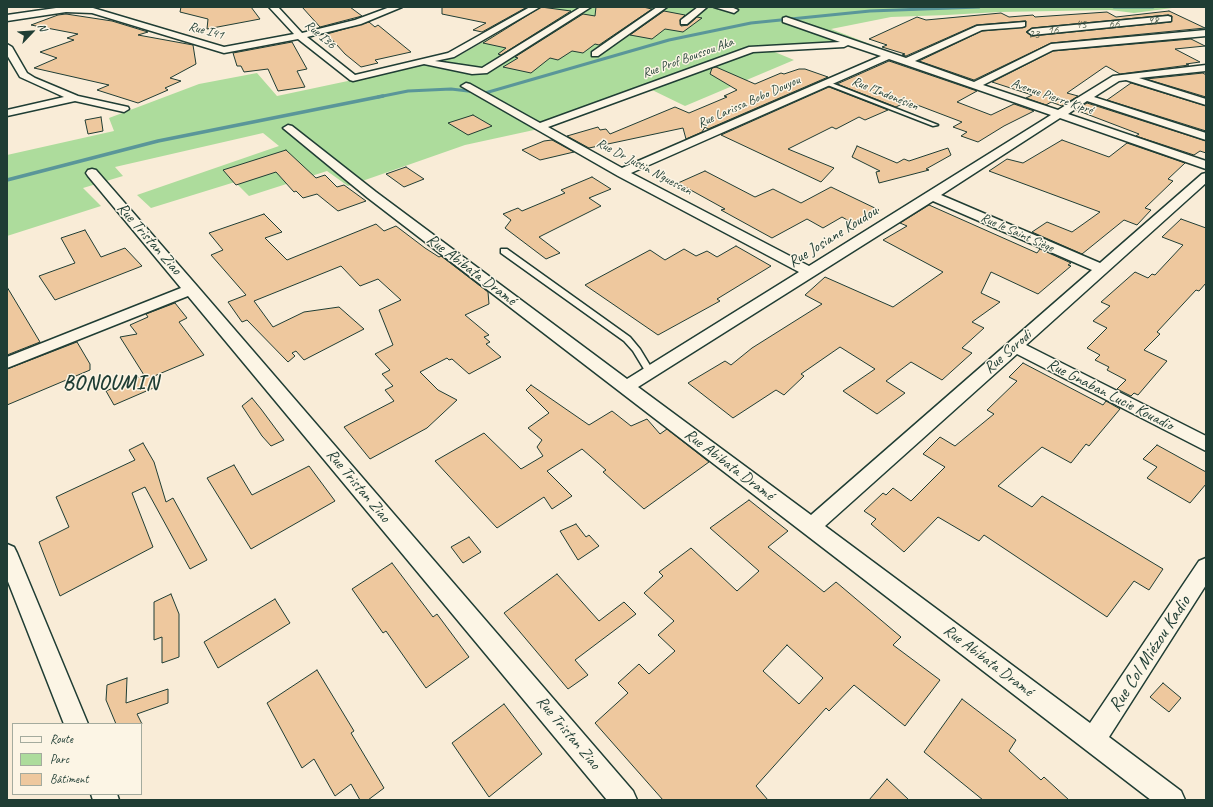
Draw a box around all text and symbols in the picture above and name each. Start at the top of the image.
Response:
north arrow [12,12,52,52]
house number: 98 [1148,15,1158,29]
street label: Rue I36 [301,17,339,53]
house number: 43 [1076,18,1086,32]
house number: 66 [1109,18,1119,32]
street label: Rue I41 [187,19,225,43]
text: N [35,21,51,33]
house number: 16 [1048,24,1058,38]
house number: 23 [1029,28,1039,42]
street label: Rue Prof Boussou Aka [640,34,736,82]
street label: Rue Larissa Bobo Douyou [696,72,802,132]
street label: Rue l'Indonésien [850,74,920,114]
street label: Avenue Pierre Kipré [1009,76,1095,118]
street label: Rue Dr Justin N'guessan [594,135,694,199]
street label: Rue Tristan Ziao [112,199,186,279]
street label: Rue Josiane Koudou [785,202,881,272]
street label: Rue le Saint Siège [978,210,1056,256]
street label: Rue Abibata Dramé [422,230,520,310]
street label: Rue Sorodi [980,326,1036,378]
street label: Rue Gnaban Lucie Kouadio [1043,355,1177,435]
district label: BONOUMIN [63,372,159,396]
street label: Rue Abibata Dramé [680,425,778,505]
street label: Rue Tristan Ziao [322,445,394,527]
street label: Rue Col Miézou Kadio [1104,592,1196,716]
street label: Rue Abibata Dramé [939,621,1037,701]
street label: Rue Tristan Ziao [532,692,604,774]
legend [12,723,142,795]
text: Route [50,731,73,747]
text: Parc [50,751,69,767]
text: Bâtiment [50,771,88,787]

